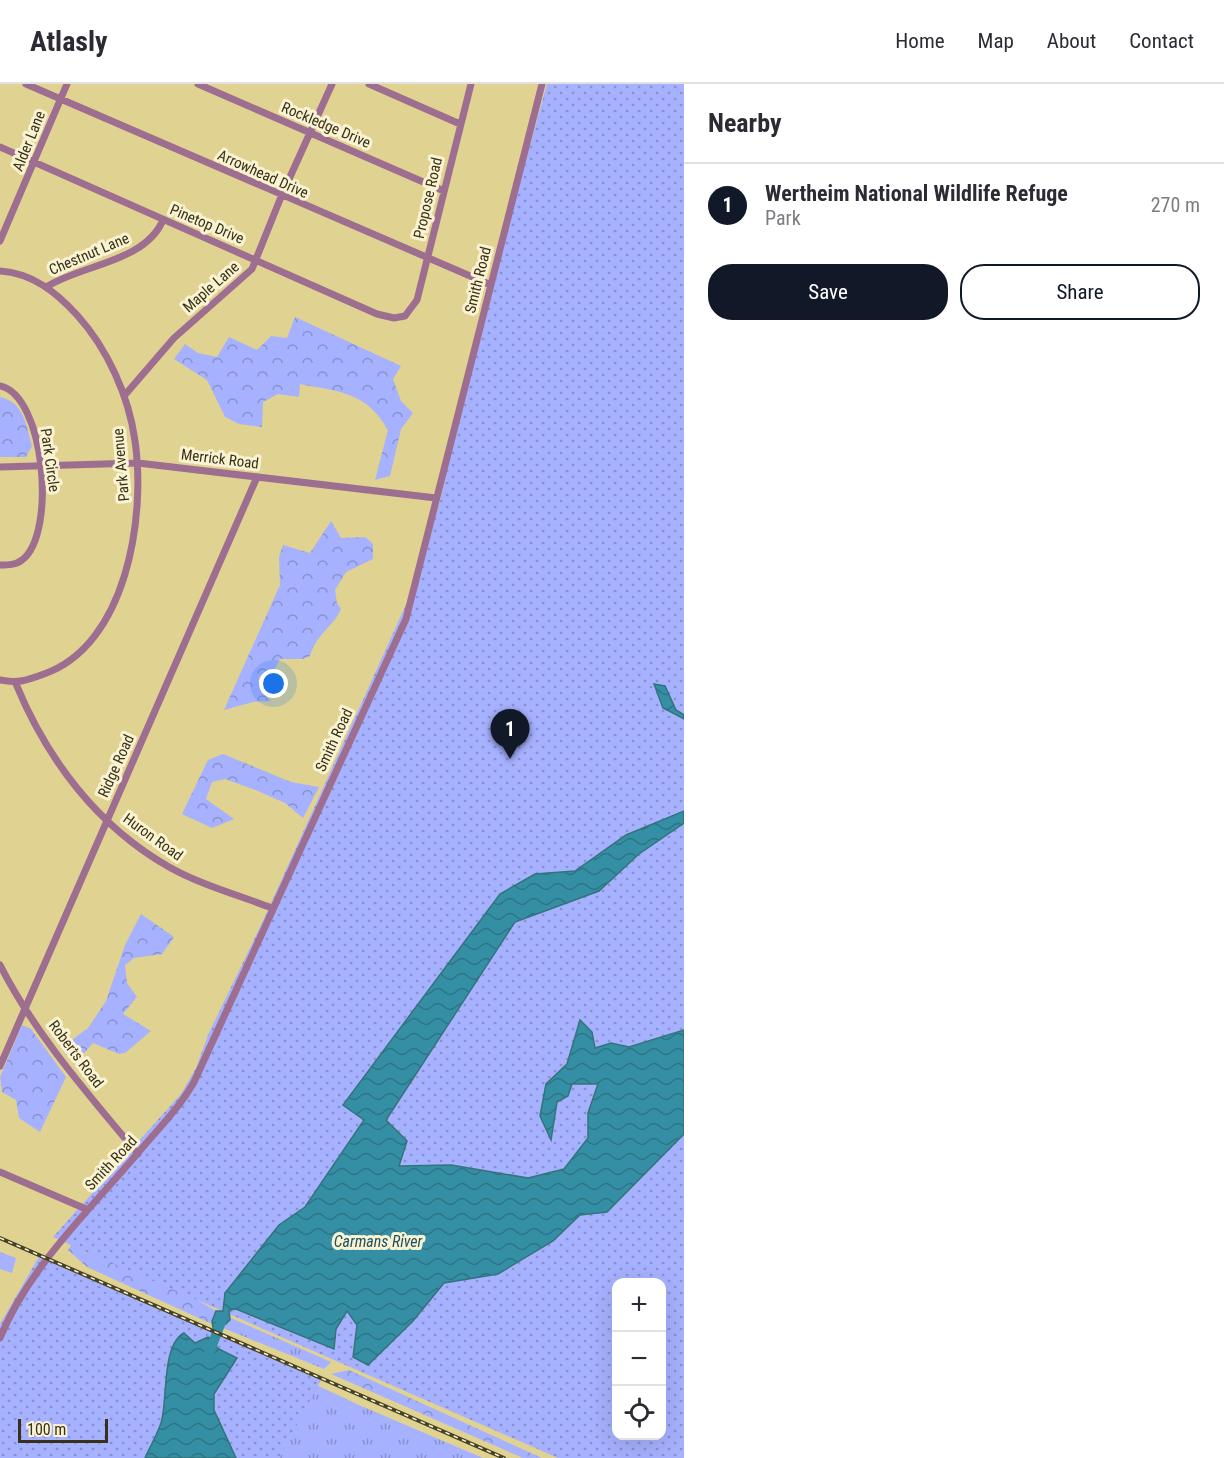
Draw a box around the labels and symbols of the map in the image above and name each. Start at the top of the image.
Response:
street label: Rockledge Drive [279,98,373,152]
street label: Alder Lane [9,108,49,174]
street label: Arrowhead Drive [215,146,311,202]
street label: Propose Road [410,156,446,240]
street label: Pinetop Drive [167,200,247,248]
street label: Chestnut Lane [46,229,132,279]
street label: Smith Road [461,245,495,315]
street label: Maple Lane [179,258,243,316]
street label: Park Circle [37,427,63,493]
street label: Park Avenue [109,428,133,502]
street label: Merrick Road [180,445,260,473]
your location [259,669,288,698]
street label: Smith Road [312,705,356,775]
pin: 1 [490,710,530,759]
street label: Ridge Road [94,732,138,800]
street label: Huron Road [120,809,186,865]
street label: Roberts Road [45,1017,107,1091]
street label: Smith Road [81,1132,141,1194]
water label: Carmans River [334,1232,424,1251]
scale bar [18,1416,108,1444]

